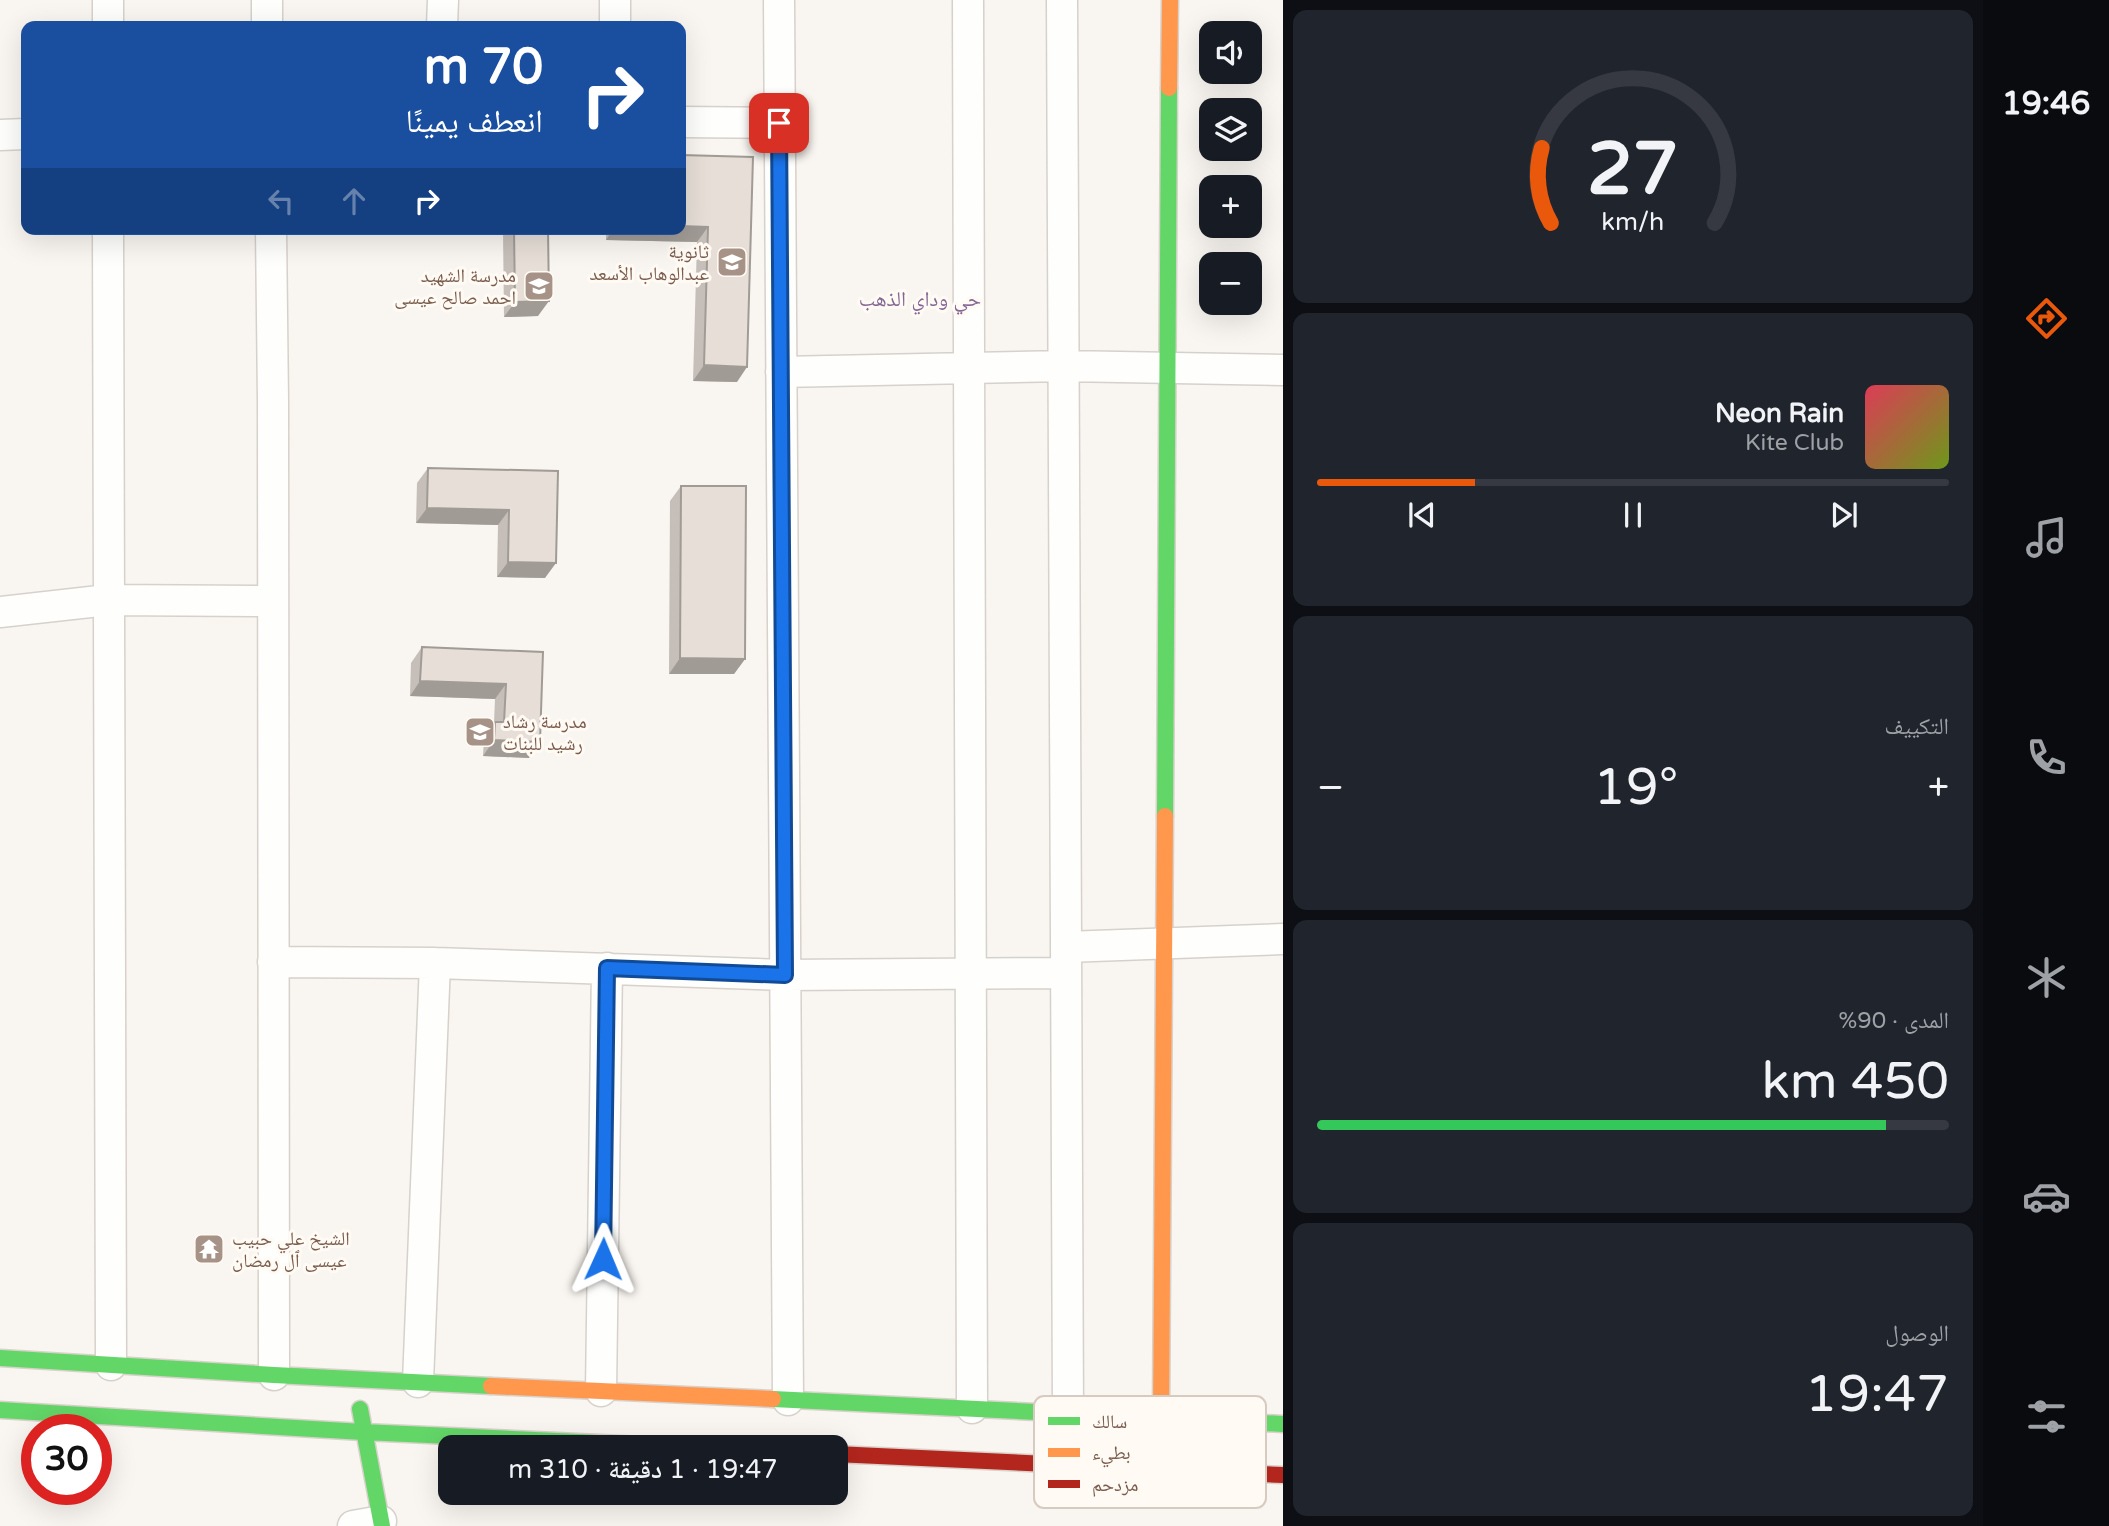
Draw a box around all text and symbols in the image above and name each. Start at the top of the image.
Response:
map controls [1199,21,1262,315]
button: sound [1199,21,1262,84]
text: 70 m [424,38,543,97]
icon: right [567,49,658,140]
text: 19:46 [2002,85,2090,123]
pin [749,93,809,153]
button: layers [1199,98,1262,161]
text: انعطف يمينًا [406,103,543,141]
icon: arrive [760,104,798,142]
text: 27 [1587,126,1679,214]
button: + [1199,175,1262,238]
icon: left [262,182,300,220]
icon: ahead [335,182,373,220]
icon: right [408,182,446,220]
text: km/h [1602,206,1664,236]
place label: ثانوية عبدالوهاب الأسعد [590,241,709,285]
school or university icon: ثانوية عبدالوهاب الأسعد [715,245,749,279]
button: − [1199,252,1262,315]
place label: مدرسة الشهيد احمد صالح عيسى [394,265,516,310]
school or university icon: مدرسة الشهيد احمد صالح عيسى [522,269,556,303]
district label: حي وداي الذهب [859,287,981,315]
icon: directions [2022,294,2071,343]
text: Neon Rain [1715,398,1844,429]
text: Kite Club [1745,429,1844,457]
icon: previous [1403,496,1441,534]
icon: pause [1614,496,1652,534]
icon: next [1825,496,1863,534]
icon: music [2022,513,2071,562]
place label: مدرسة رشاد رشيد للبنات [503,711,587,755]
text: التكييف [1884,713,1949,741]
school or university icon: مدرسة رشاد رشيد للبنات [463,715,497,749]
icon: phone [2022,733,2071,782]
text: 19° [1593,756,1678,819]
text: − [1317,765,1344,811]
text: + [1928,765,1949,811]
icon: climate [2022,953,2071,1002]
text: المدى · 90% [1838,1007,1949,1035]
text: 450 km [1761,1050,1949,1113]
icon: car [2022,1172,2071,1221]
position arrow [566,1222,640,1296]
place label: الشيخ علي حبيب عيسى ٱل رمضان [232,1228,350,1272]
temple icon: الشيخ علي حبيب عيسى ٱل رمضان [192,1232,226,1266]
text: الوصول [1885,1320,1949,1348]
text: 19:47 [1805,1363,1949,1426]
icon: filters [2022,1392,2071,1441]
legend [1034,1396,1266,1508]
text: سالك [1092,1411,1127,1433]
speed limit sign: 30 [21,1414,112,1505]
text: بطيء [1092,1442,1131,1468]
text: 19:47 · 1 دقيقة · 310 m [508,1454,778,1485]
text: مزدحم [1092,1474,1138,1497]

